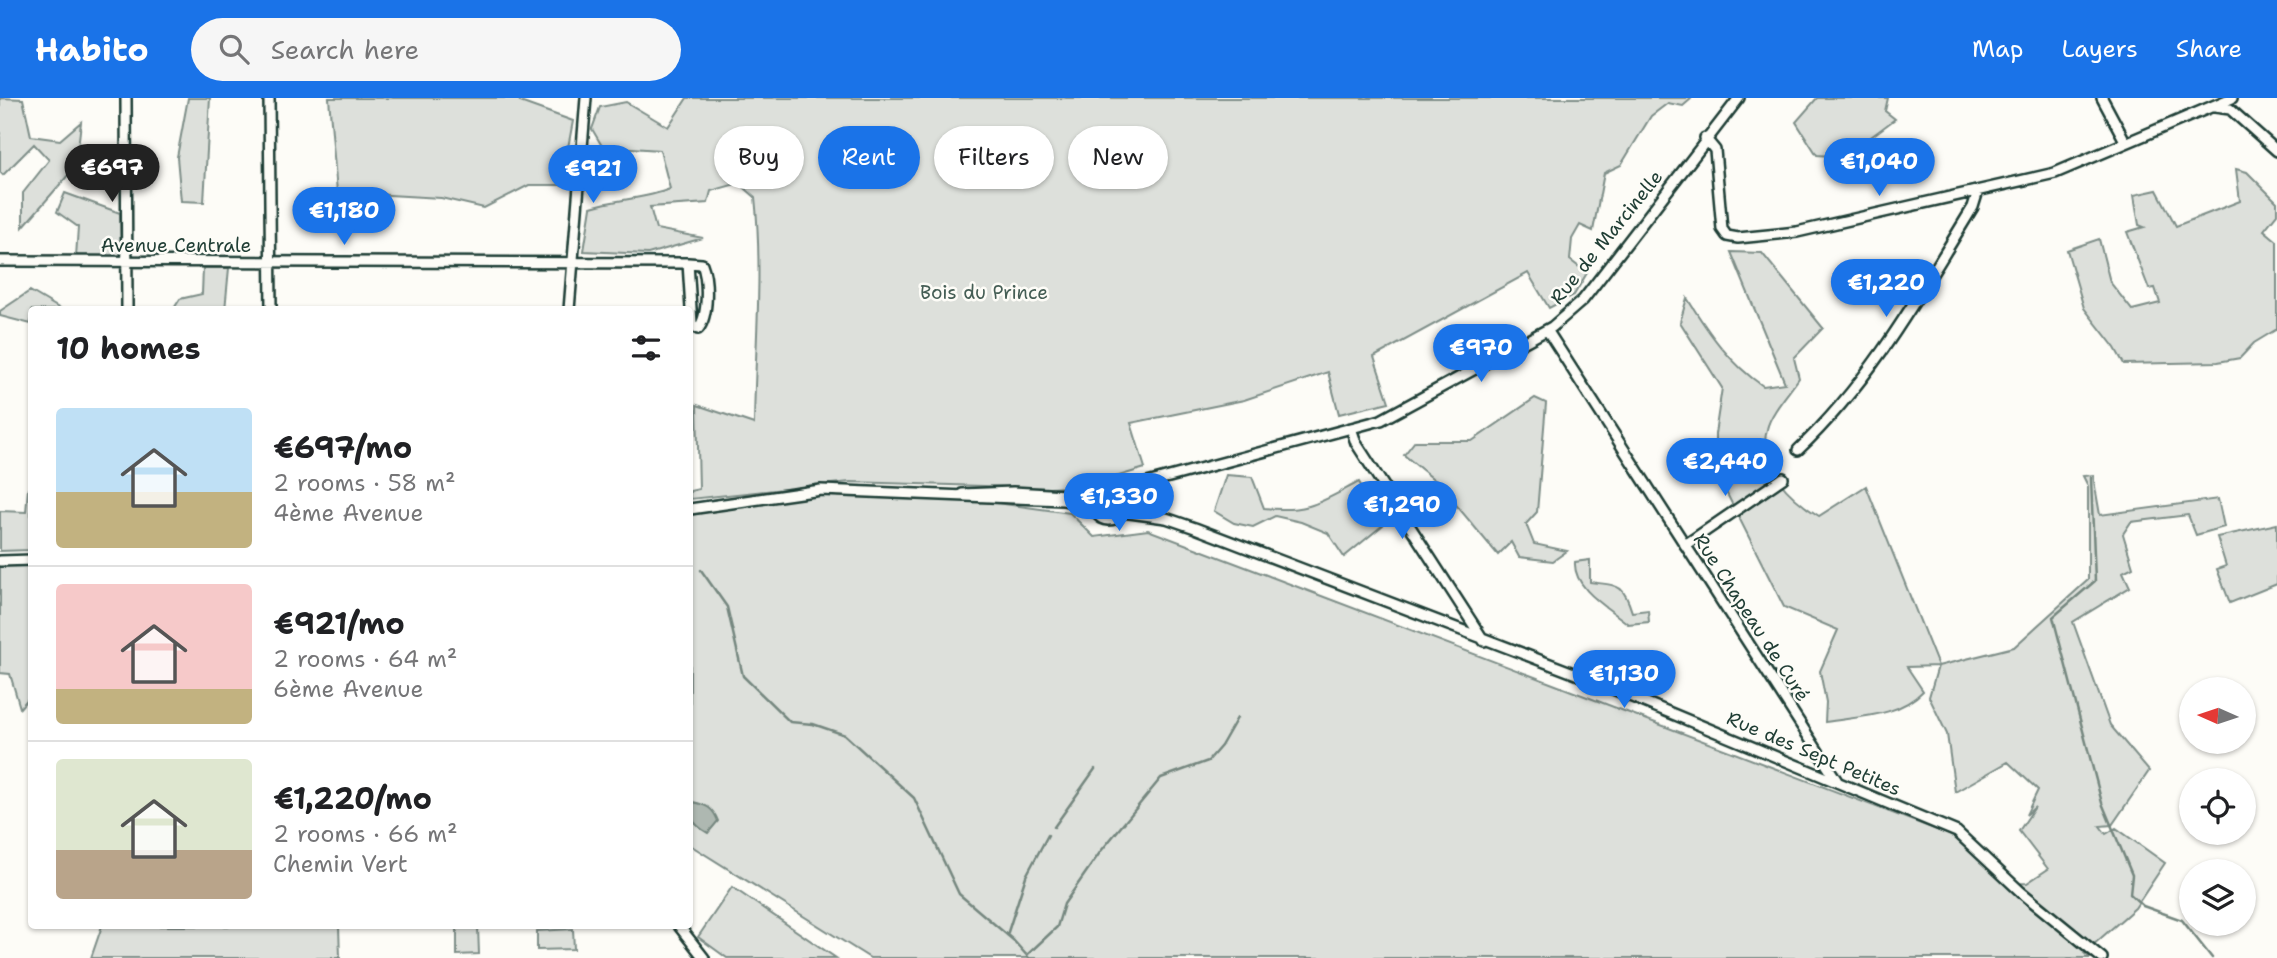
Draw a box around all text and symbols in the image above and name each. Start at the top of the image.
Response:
search box [191,18,681,81]
text: Habito [35,27,149,72]
icon: search [215,30,253,68]
text: Search here [271,32,419,67]
text: Map [1972,33,2023,65]
text: Layers [2061,33,2138,65]
text: Share [2176,33,2242,65]
chip: Buy [714,126,804,189]
chip: Rent [818,126,920,189]
chip: Filters [934,126,1054,189]
chip: New [1068,126,1168,189]
pin: €1,040 [1822,139,1936,198]
pin: €697 [71,144,153,204]
pin: €921 [552,146,634,205]
text: €1,040 [1840,146,1918,176]
text: €697 [80,152,144,182]
text: €921 [564,153,622,183]
street label: Rue de Marcinelle [1544,165,1668,310]
pin: €1,180 [287,188,401,247]
text: €1,180 [308,195,380,225]
street label: Avenue Centrale [101,233,251,258]
pin: €1,220 [1829,260,1943,319]
text: €1,220 [1847,267,1925,297]
park label: Bois du Prince [920,280,1048,305]
pin: €970 [1440,324,1522,384]
text: 10 homes [56,328,201,369]
icon: filters [627,329,665,367]
text: €970 [1449,332,1513,362]
text: €697/mo [273,427,412,468]
icon: home [112,436,196,520]
pin: €2,440 [1668,438,1782,498]
text: €2,440 [1682,446,1768,476]
text: 2 rooms · 58 m² [273,468,456,498]
pin: €1,330 [1062,474,1176,533]
text: €1,330 [1080,481,1158,511]
pin: €1,290 [1345,482,1459,541]
text: €1,290 [1363,489,1441,519]
text: 4ème Avenue [273,498,424,528]
street label: Rue Chapeau de Curé [1688,528,1815,706]
text: €921/mo [273,603,405,644]
icon: home [112,612,196,696]
text: 2 rooms · 64 m² [273,644,457,674]
pin: €1,130 [1567,650,1681,710]
text: €1,130 [1589,658,1659,688]
text: 6ème Avenue [273,674,424,704]
north arrow [2179,677,2256,754]
map controls [2179,677,2256,936]
street label: Rue des Sept Petites [1723,705,1905,801]
button: locate [2179,768,2256,845]
text: €1,220/mo [273,778,432,819]
icon: home [112,787,196,871]
text: 2 rooms · 66 m² [273,819,458,849]
text: Chemin Vert [273,849,408,879]
button: layers [2179,859,2256,936]

